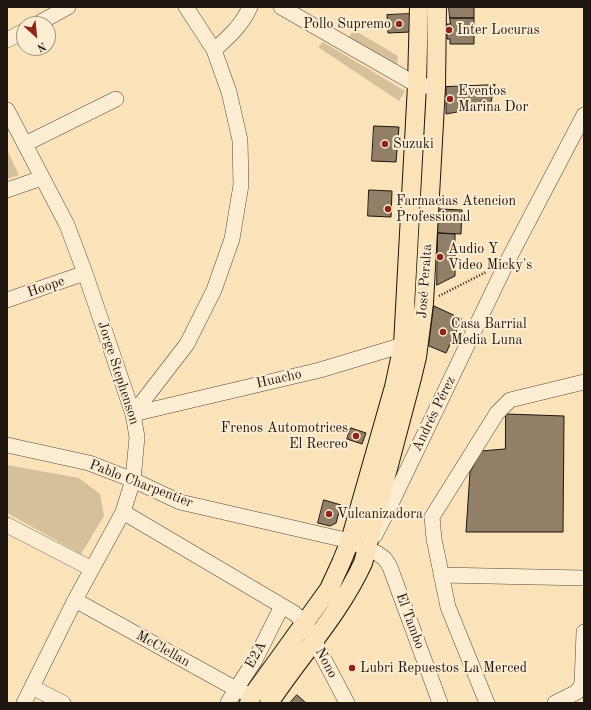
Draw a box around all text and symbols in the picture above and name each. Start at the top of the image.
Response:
north arrow [16,16,56,56]
place label: Pollo Supremo [303,16,391,32]
marker: Pollo Supremo [394,19,404,29]
place label: Inter Locuras [457,22,540,38]
marker: Inter Locuras [444,25,454,35]
text: N [35,39,47,53]
place label: Eventos Marina Dor [458,83,528,116]
marker: Eventos Marina Dor [445,94,455,104]
place label: Suzuki [393,136,434,152]
marker: Suzuki [380,139,390,149]
place label: Farmacias Atencion Professional [396,193,516,226]
marker: Farmacias Atencion Professional [383,204,393,214]
place label: Audio Y Video Micky's [448,241,532,274]
street label: José Peralta [414,243,436,319]
marker: Audio Y Video Micky's [435,252,445,262]
street label: Hoope [25,273,67,301]
place label: Casa Barrial Media Luna [451,316,527,348]
street label: Jorge Stephenson [93,319,143,427]
marker: Casa Barrial Media Luna [438,327,448,337]
street label: Huacho [255,366,303,392]
street label: Andrés Pérez [409,374,459,454]
place label: Frenos Automotrices El Recreo [221,420,348,452]
marker: Frenos Automotrices El Recreo [351,431,361,441]
street label: Pablo Charpentier [87,457,195,511]
place label: Vulcanizadora [337,506,423,522]
marker: Vulcanizadora [324,509,334,519]
street label: El Tambo [392,591,428,651]
street label: McClellan [133,627,193,671]
street label: E2A [242,638,270,672]
street label: Nono [311,645,341,681]
place label: Lubri Repuestos La Merced [360,660,527,676]
marker: Lubri Repuestos La Merced [347,663,357,673]

